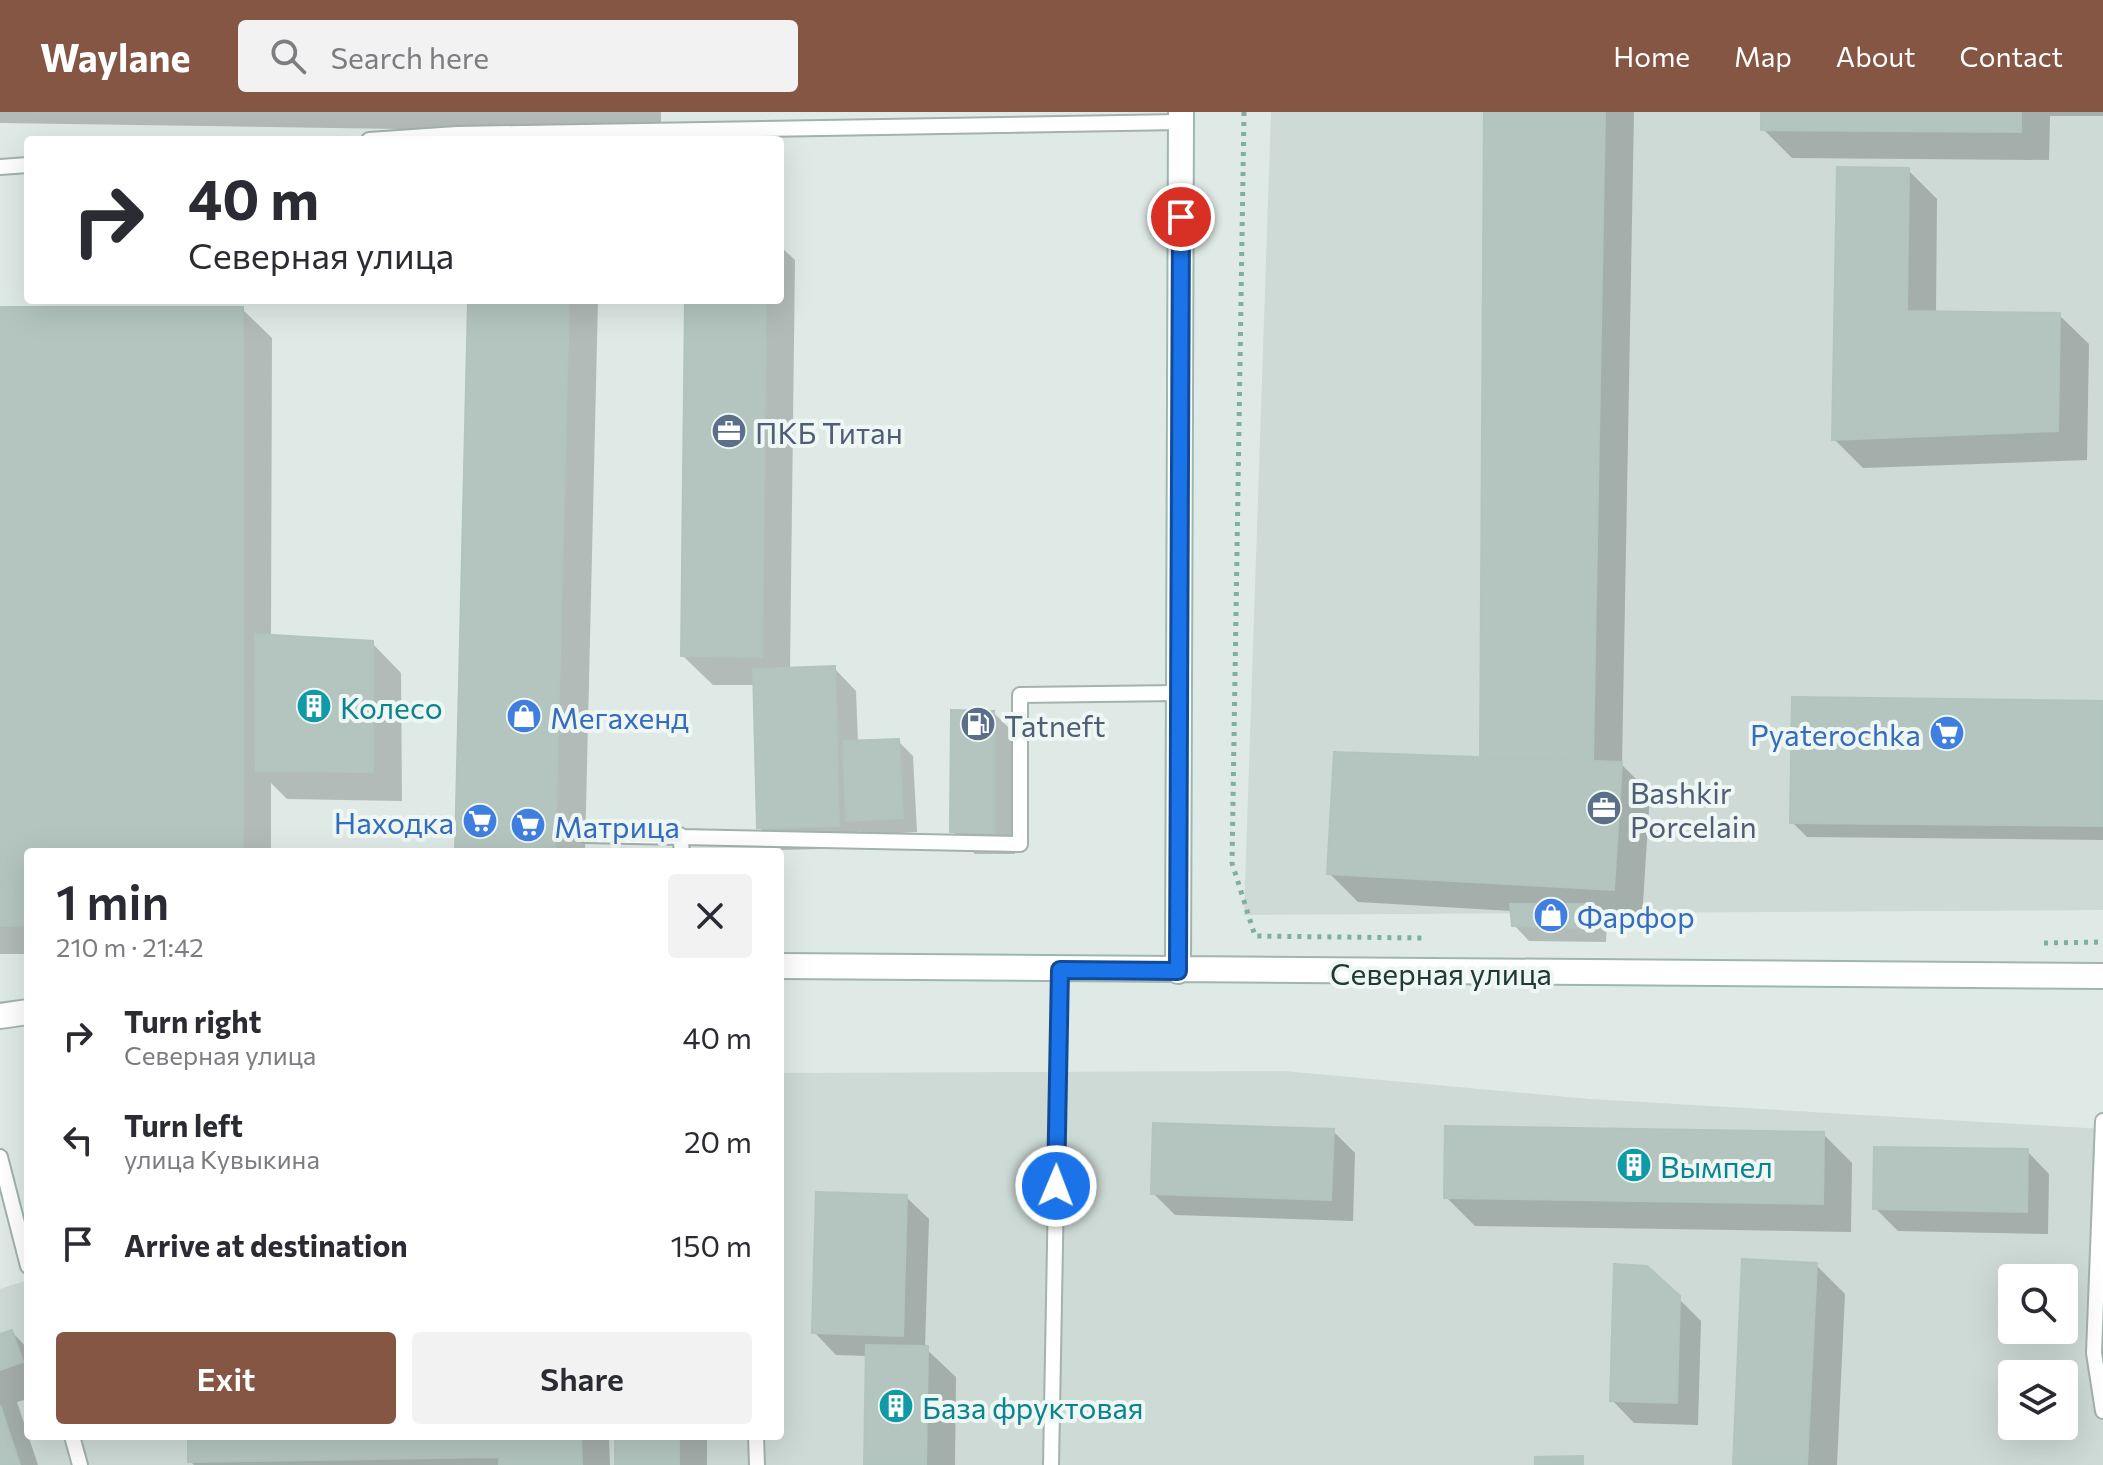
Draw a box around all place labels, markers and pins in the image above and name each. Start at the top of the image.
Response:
pin [1147,183,1215,251]
office icon: ПКБ Титан [710,412,748,450]
place label: ПКБ Титан [755,413,903,450]
building icon: Колесо [295,687,333,725]
place label: Колесо [340,688,443,725]
shop icon: Мегахенд [505,697,543,735]
place label: Мегахенд [550,698,689,735]
fuel station icon: Tatneft [959,705,997,743]
place label: Tatneft [1004,706,1106,743]
supermarket icon: Pyaterochka [1928,714,1966,752]
place label: Pyaterochka [1750,715,1921,752]
place label: Bashkir Porcelain [1630,773,1757,844]
office icon: Bashkir Porcelain [1585,789,1623,827]
supermarket icon: Находка [461,802,499,840]
place label: Находка [334,803,454,840]
supermarket icon: Матрица [509,806,547,844]
place label: Матрица [554,807,680,844]
shop icon: Фарфор [1532,896,1570,934]
place label: Фарфор [1577,897,1695,934]
building icon: Вымпел [1615,1146,1653,1184]
place label: Вымпел [1660,1147,1773,1184]
building icon: База фруктовая [877,1387,915,1425]
place label: База фруктовая [922,1388,1144,1425]

